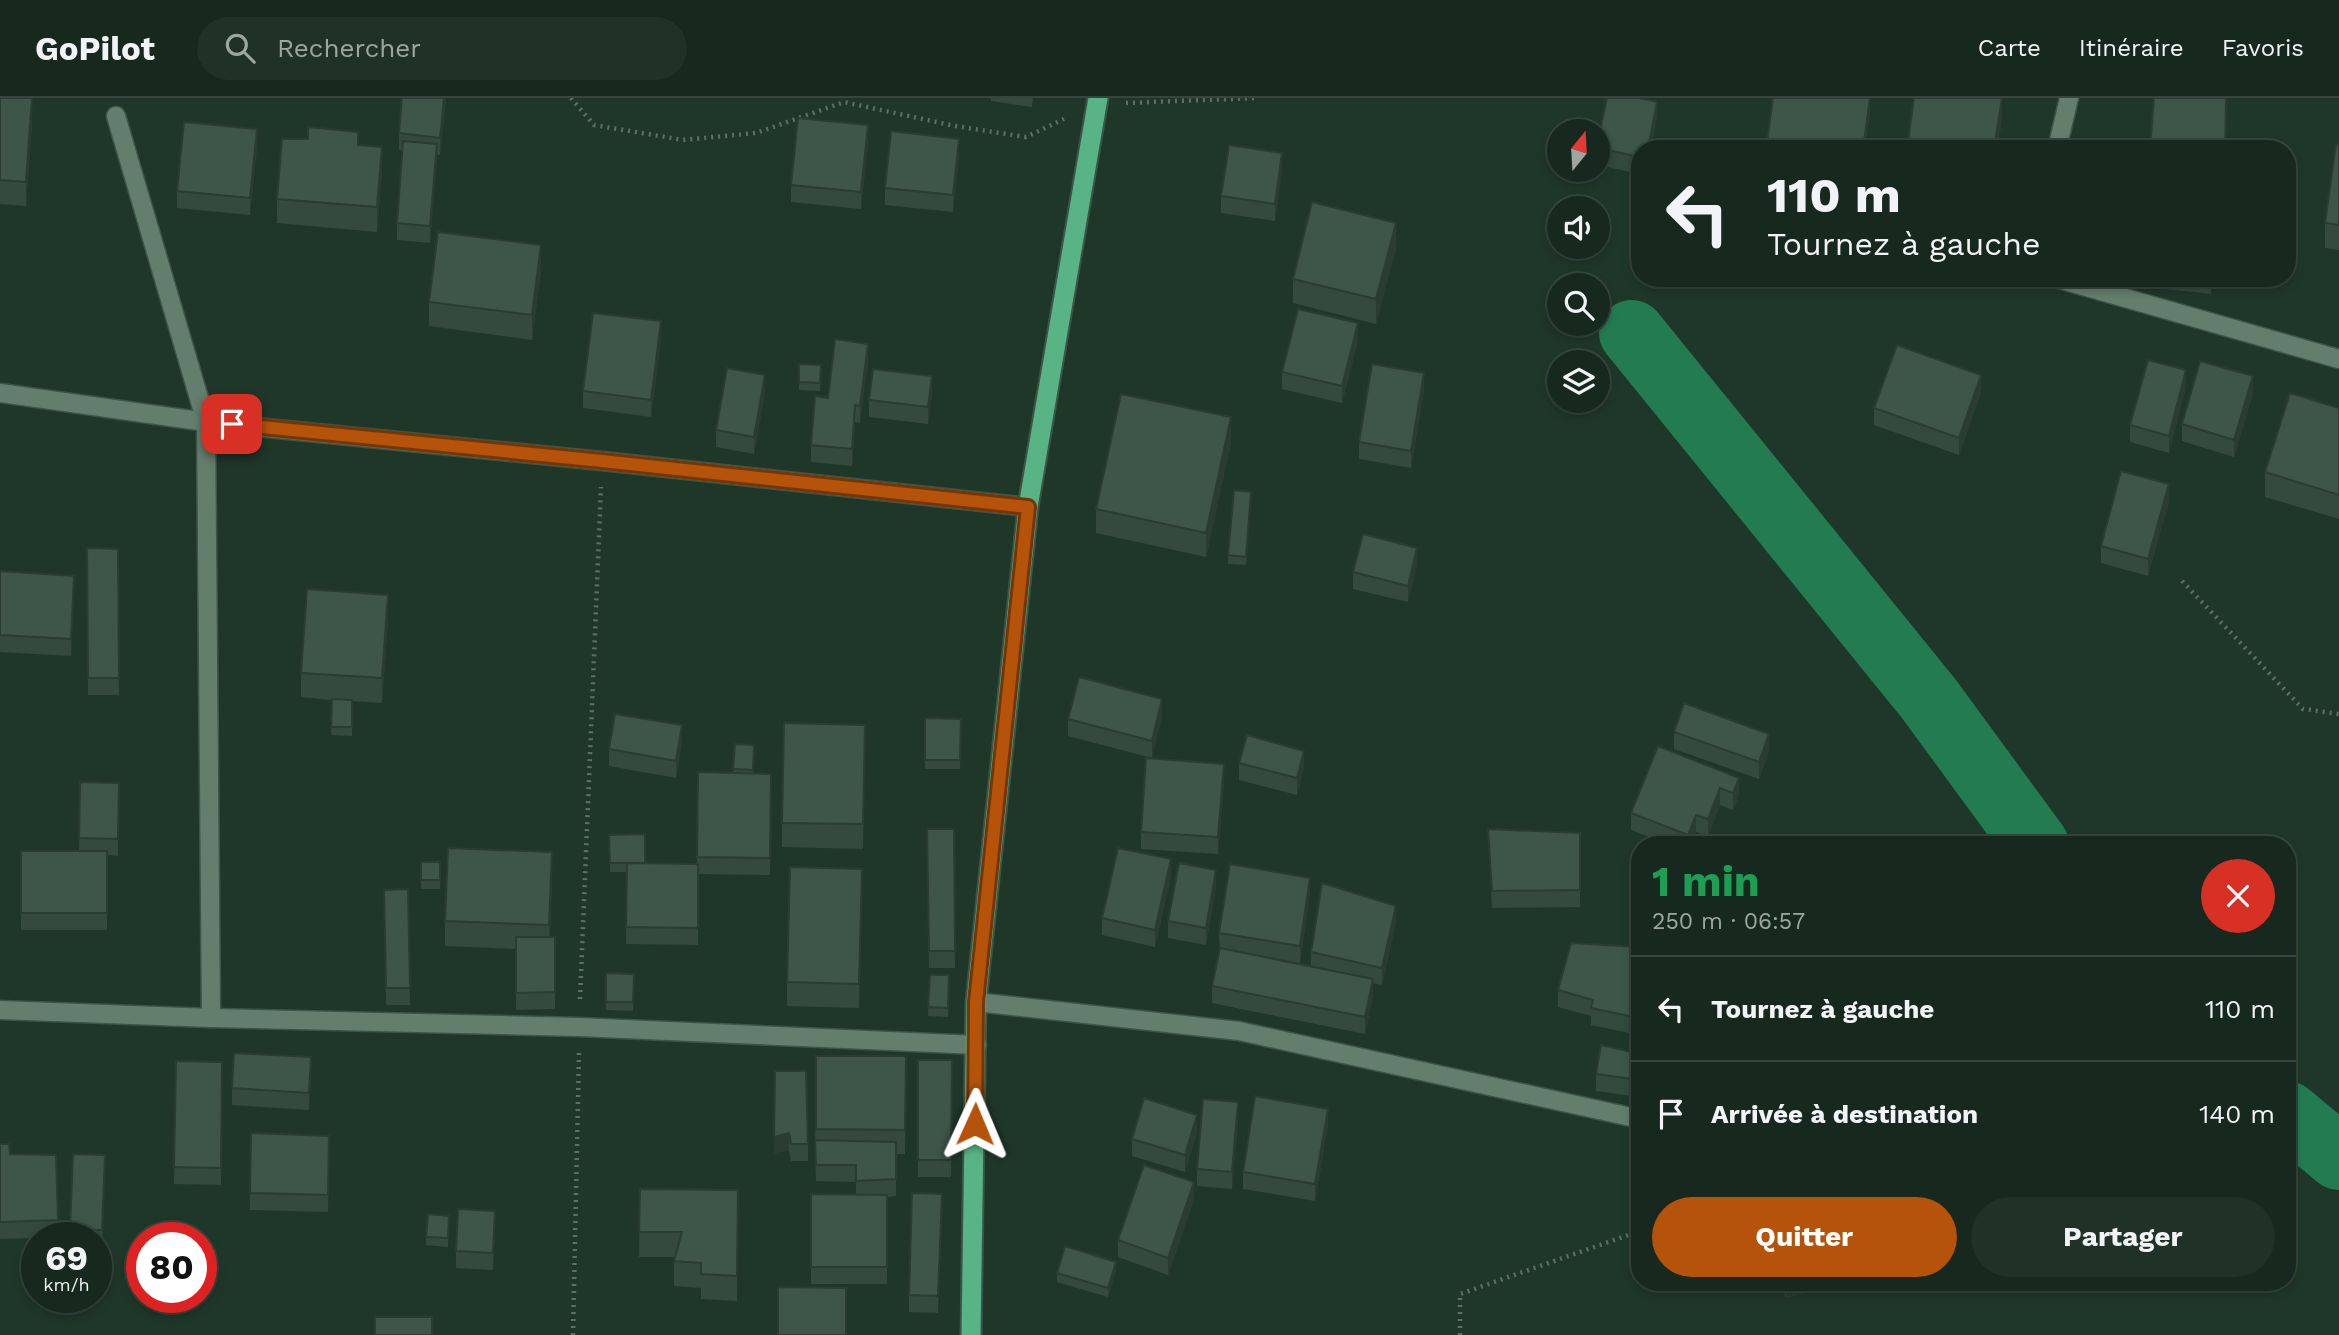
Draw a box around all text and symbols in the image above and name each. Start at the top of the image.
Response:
search box [197,17,687,80]
text: GoPilot [35,29,155,68]
icon: search [221,29,259,67]
text: Rechercher [277,33,421,63]
text: Carte [1978,34,2041,62]
text: Itinéraire [2079,34,2184,62]
text: Favoris [2222,34,2304,62]
north arrow [1547,119,1610,182]
map controls [1547,119,1610,413]
text: 110 m [1767,166,1901,224]
icon: left [1652,168,1743,259]
button: sound [1547,196,1610,259]
text: Tournez à gauche [1767,225,2040,263]
button: search [1547,273,1610,336]
button: layers [1547,350,1610,413]
pin [202,394,262,454]
icon: arrive [213,405,251,443]
text: 1 min [1652,857,1760,906]
button: close [2201,859,2275,933]
text: 250 m · 06:57 [1652,908,1805,935]
icon: left [1652,990,1690,1028]
text: Tournez à gauche [1711,994,1934,1024]
text: 110 m [2205,994,2275,1024]
position arrow [938,1087,1012,1161]
icon: arrive [1652,1095,1690,1133]
text: Arrivée à destination [1711,1099,1978,1129]
text: 140 m [2199,1099,2275,1129]
button: Quitter [1652,1197,1957,1277]
button: Partager [1971,1197,2275,1277]
speed limit sign: 80 [126,1222,217,1313]
text: 69 [45,1237,88,1279]
text: km/h [43,1274,90,1295]

